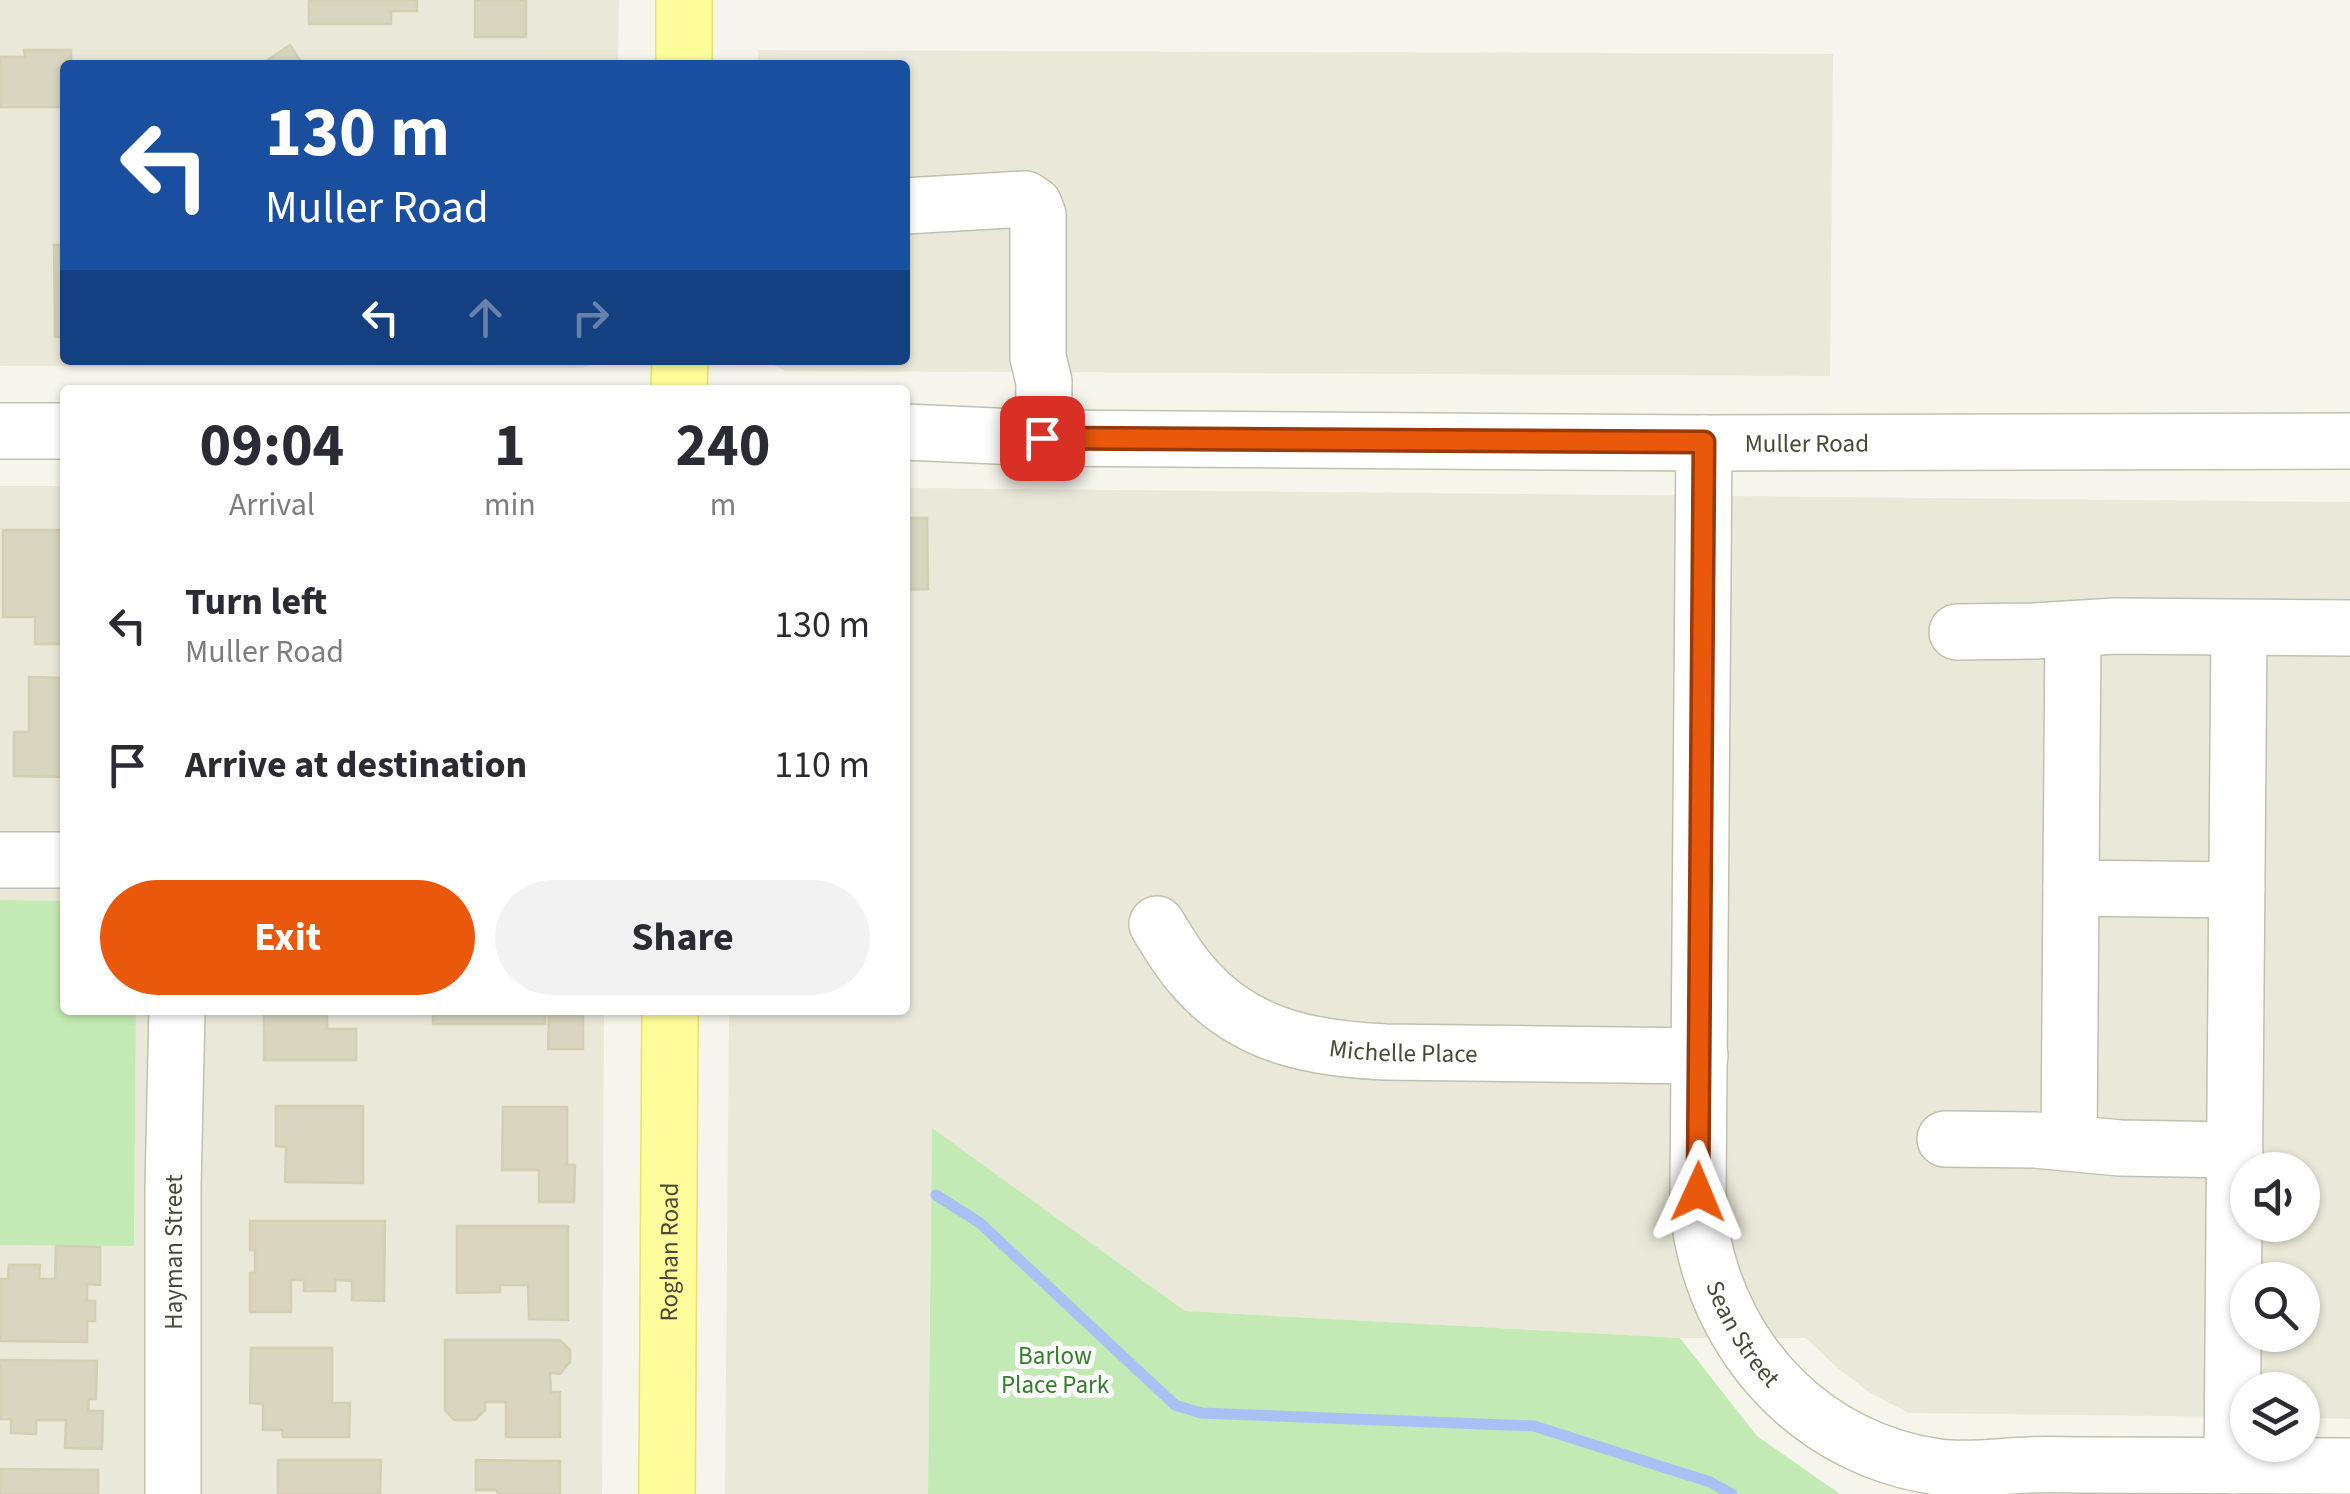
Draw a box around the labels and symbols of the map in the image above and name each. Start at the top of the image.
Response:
pin [1000,396,1085,481]
street label: Muller Road [1745,425,1869,462]
street label: Michelle Place [1327,1030,1478,1072]
position arrow [1646,1140,1750,1244]
street label: Hayman Street [156,1173,192,1330]
street label: Roghan Road [651,1183,688,1322]
street label: Sean Street [1696,1275,1789,1396]
park label: Barlow Place Park [1001,1338,1110,1403]

